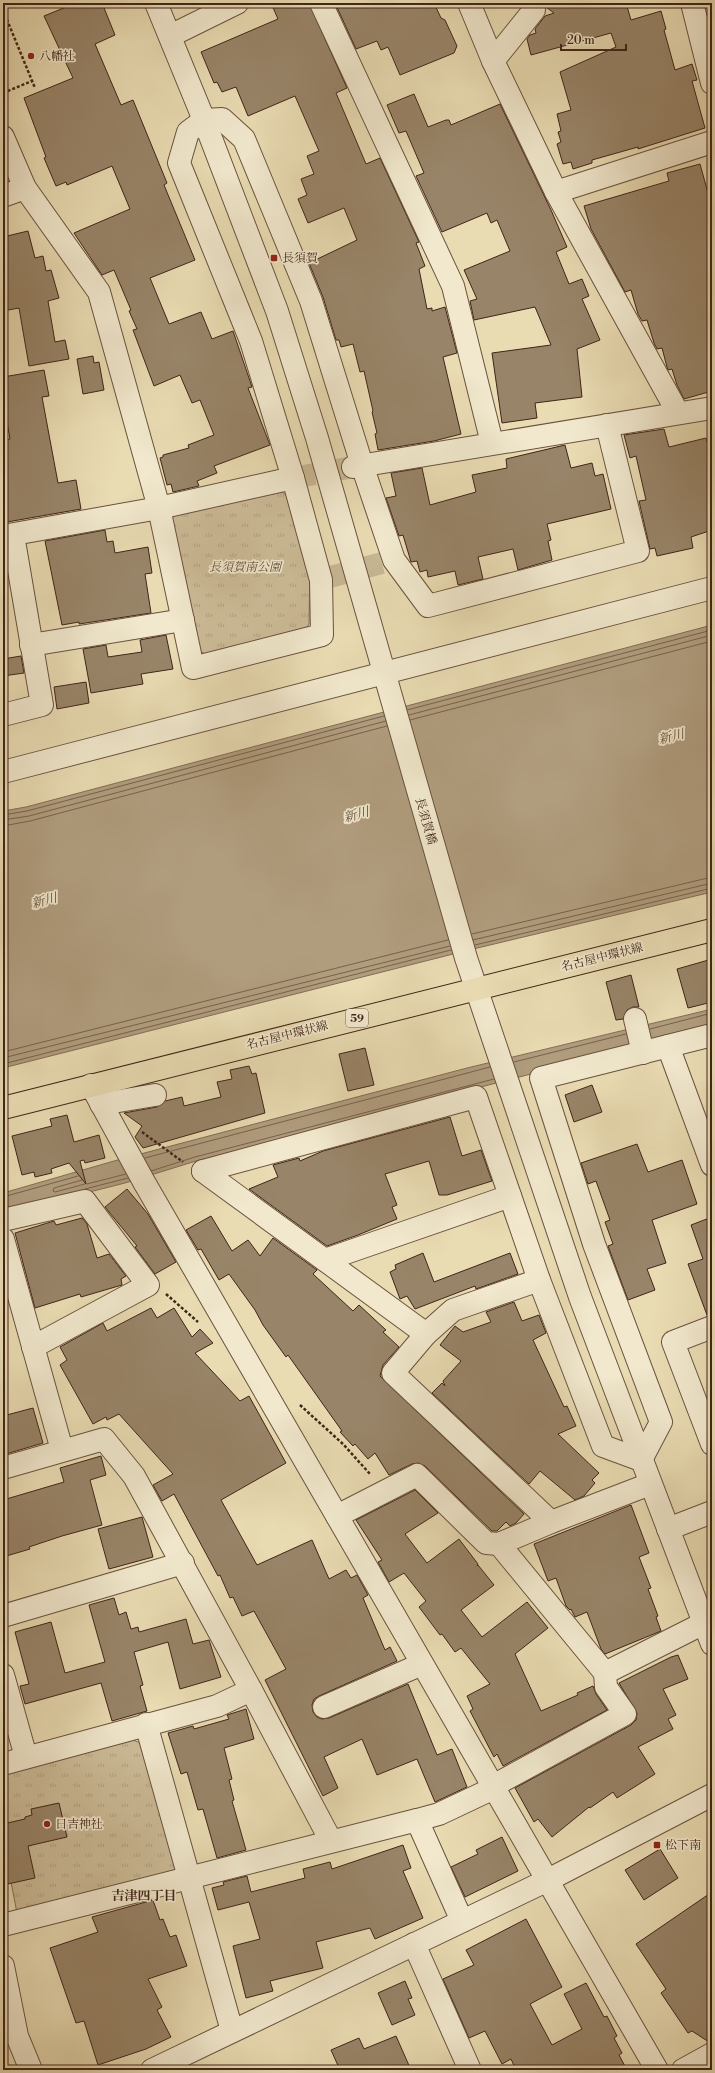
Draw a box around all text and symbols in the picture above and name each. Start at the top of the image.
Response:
scale bar [561,26,626,52]
text: 20 m [567,33,595,48]
place label: 八幡社 [39,49,75,64]
marker: 八幡社 [26,51,36,61]
place label: 長須賀 [282,251,318,266]
marker: 長須賀 [269,253,279,263]
park label: 長須賀南公園 [209,560,283,575]
water label: 新川 [657,726,688,748]
street label: 長須賀橋 [412,796,439,846]
water label: 新川 [342,803,373,826]
water label: 新川 [30,889,61,912]
street label: 名古屋中環状線 [560,940,645,975]
road number: 59 [346,1009,368,1027]
street label: 名古屋中環状線 [245,1018,330,1053]
place label: 日吉神社 [55,1817,103,1832]
marker: 日吉神社 [42,1819,52,1829]
place label: 松下南 [665,1838,701,1853]
marker: 松下南 [652,1840,662,1850]
district label: 吉津四丁目 [111,1888,177,1904]

